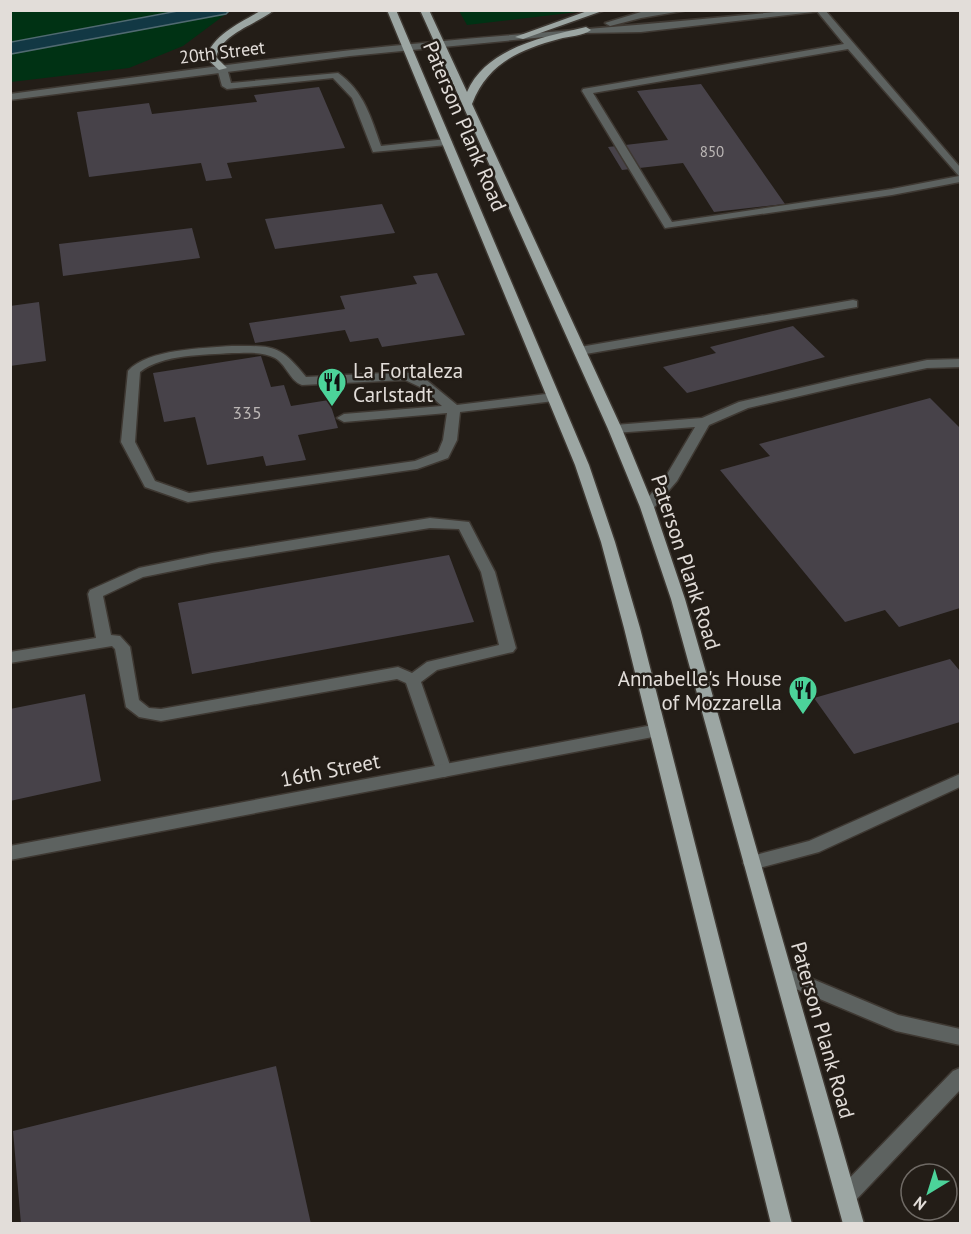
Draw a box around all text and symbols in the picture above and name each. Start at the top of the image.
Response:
street label: 20th Street [178,35,266,69]
street label: Paterson Plank Road [417,37,513,215]
house number: 850 [700,142,724,161]
place label: La Fortaleza Carlstadt [353,357,463,408]
restaurant icon: La Fortaleza Carlstadt [316,366,348,408]
house number: 335 [232,401,262,424]
street label: Paterson Plank Road [645,471,727,653]
place label: Annabelle's House of Mozzarella [618,665,782,716]
restaurant icon: Annabelle's House of Mozzarella [787,674,819,716]
street label: 16th Street [278,747,382,793]
street label: Paterson Plank Road [785,939,861,1121]
north arrow [899,1162,959,1222]
text: N [909,1193,930,1215]

